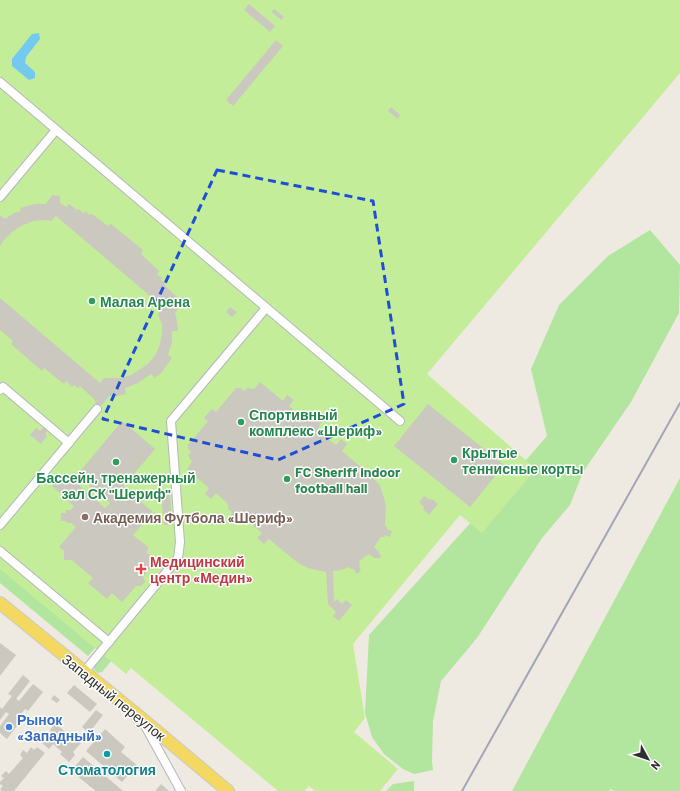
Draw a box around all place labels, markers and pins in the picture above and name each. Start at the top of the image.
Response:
place label: Малая Арена [100,293,190,310]
marker: Малая Арена [87,296,97,306]
place label: Спортивный комплекс «Шериф» [249,406,382,439]
marker: Спортивный комплекс «Шериф» [236,417,246,427]
place label: Крытые теннисные корты [462,444,584,477]
marker: Крытые теннисные корты [449,455,459,465]
marker: Бассейн, тренажерный зал СК "Шериф" [111,457,121,467]
place label: FC Sheriff indoor football hall [295,463,401,496]
place label: Бассейн, тренажерный зал СК "Шериф" [36,469,196,502]
marker: FC Sheriff indoor football hall [282,474,292,484]
place label: Академия Футбола «Шериф» [93,509,293,526]
marker: Академия Футбола «Шериф» [80,512,90,522]
place label: Медицинский центр «Медин» [150,553,253,586]
marker: Медицинский центр «Медин» [135,563,147,575]
place label: Рынок «Западный» [17,711,102,744]
marker: Рынок «Западный» [4,722,14,732]
marker: Стоматология [102,749,112,759]
place label: Стоматология [58,761,156,778]

